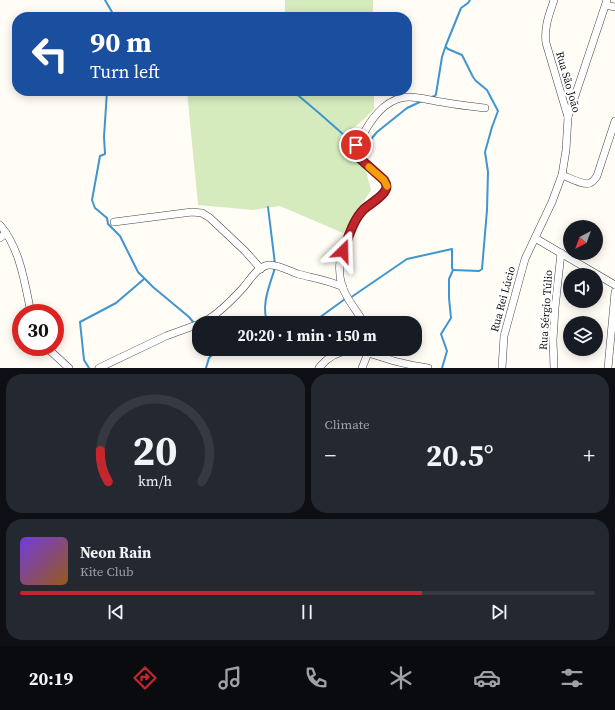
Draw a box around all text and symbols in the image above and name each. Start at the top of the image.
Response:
text: 90 m [90,23,152,61]
icon: left [24,28,76,80]
street label: Rua São João [552,50,584,114]
text: Turn left [90,59,160,84]
pin [339,128,373,162]
icon: arrive [345,134,367,156]
north arrow [563,220,603,260]
map controls [563,220,603,356]
position arrow [322,230,364,272]
street label: Rua Rei Lúcio [487,265,519,333]
button: sound [563,268,603,308]
street label: Rua Sérgio Túlio [536,269,556,351]
speed limit sign: 30 [12,304,64,356]
button: layers [563,316,603,356]
text: 20:20 · 1 min · 150 m [238,325,377,346]
text: Climate [325,416,370,433]
text: 20 [133,421,178,478]
text: 20.5° [426,435,494,476]
text: − [325,440,336,470]
text: + [583,440,595,470]
text: km/h [138,470,173,490]
text: Neon Rain [80,542,151,563]
text: Kite Club [80,563,133,580]
icon: previous [105,601,127,623]
icon: pause [296,601,318,623]
icon: next [488,601,510,623]
icon: directions [131,664,159,692]
icon: music [216,664,244,692]
icon: phone [302,664,330,692]
icon: climate [387,664,415,692]
icon: car [473,664,501,692]
icon: filters [558,664,586,692]
text: 20:19 [29,666,73,691]

